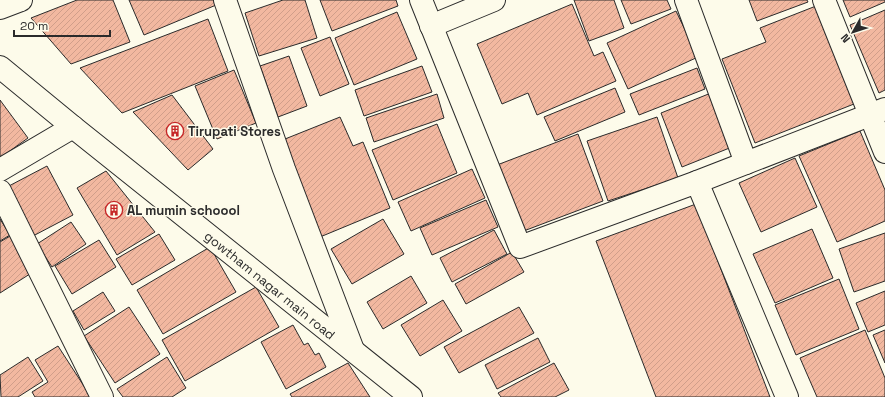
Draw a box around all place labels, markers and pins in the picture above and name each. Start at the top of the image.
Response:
building icon: Tirupati Stores [165,121,185,141]
place label: Tirupati Stores [188,123,281,140]
building icon: AL mumin schoool [104,200,124,220]
place label: AL mumin schoool [127,202,240,219]

